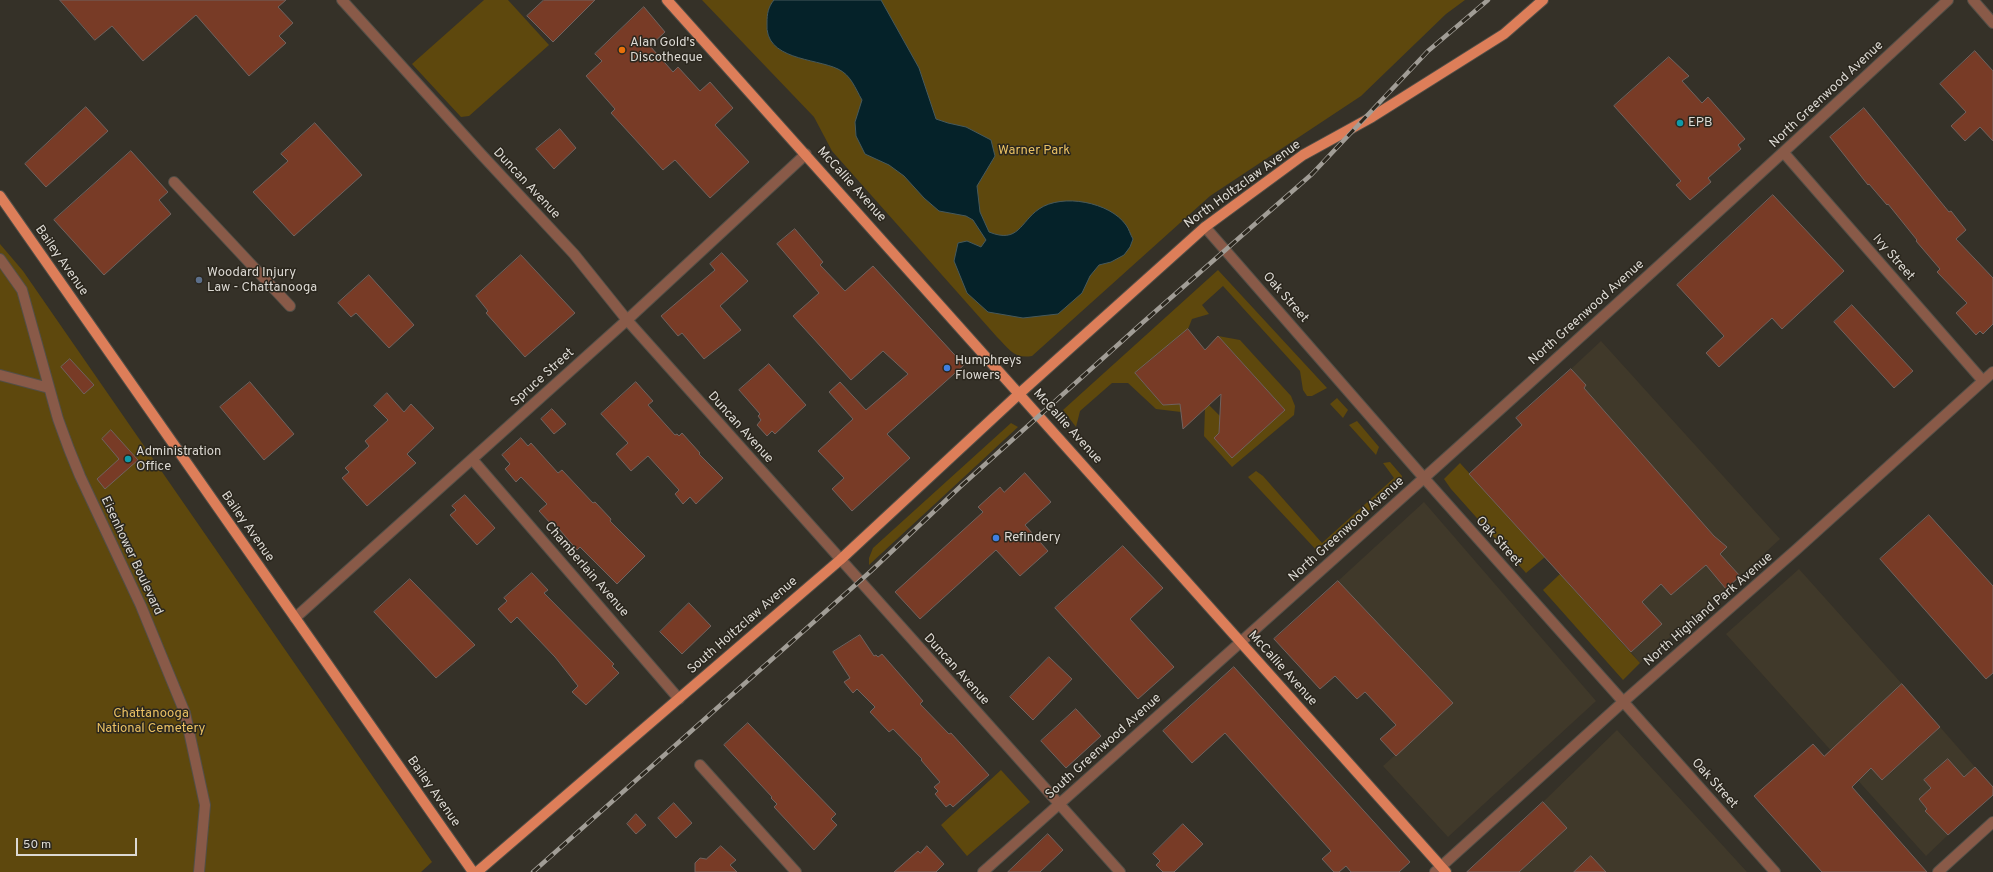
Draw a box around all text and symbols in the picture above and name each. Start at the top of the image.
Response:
place label: Alan Gold's Discotheque [630,35,703,66]
street label: North Greenwood Avenue [1767,38,1887,152]
marker: Alan Gold's Discotheque [617,45,627,55]
place label: EPB [1688,115,1712,131]
marker: EPB [1675,118,1685,128]
street label: North Holtzclaw Avenue [1182,138,1304,232]
park label: Warner Park [998,143,1070,159]
street label: McCallie Avenue [813,144,889,226]
street label: Duncan Avenue [489,145,563,223]
street label: Bailey Avenue [31,223,91,299]
street label: Ivy Street [1869,232,1917,284]
street label: North Greenwood Avenue [1526,257,1648,369]
place label: Woodard Injury Law - Chattanooga [207,265,317,296]
street label: Oak Street [1259,270,1311,326]
marker: Woodard Injury Law - Chattanooga [194,275,204,285]
street label: Spruce Street [508,346,578,410]
place label: Humphreys Flowers [955,353,1022,384]
marker: Humphreys Flowers [942,363,952,373]
street label: McCallie Avenue [1029,386,1105,468]
street label: Duncan Avenue [704,389,776,467]
place label: Administration Office [136,444,221,475]
marker: Administration Office [123,454,133,464]
street label: North Greenwood Avenue [1286,474,1408,586]
street label: Bailey Avenue [217,489,277,565]
street label: Eisenhower Boulevard [97,494,165,618]
street label: Oak Street [1472,514,1524,570]
street label: Chamberlain Avenue [540,519,632,621]
place label: Refindery [1004,530,1061,546]
marker: Refindery [991,533,1001,543]
street label: North Highland Park Avenue [1641,550,1777,670]
street label: South Holtzclaw Avenue [685,574,801,678]
street label: McCallie Avenue [1244,628,1320,710]
street label: Duncan Avenue [920,631,992,709]
street label: South Greenwood Avenue [1043,691,1165,803]
park label: Chattanooga National Cemetery [97,706,205,737]
street label: Bailey Avenue [403,754,463,830]
street label: Oak Street [1688,756,1740,812]
scale bar [18,830,139,856]
text: 50 m [23,837,51,853]

